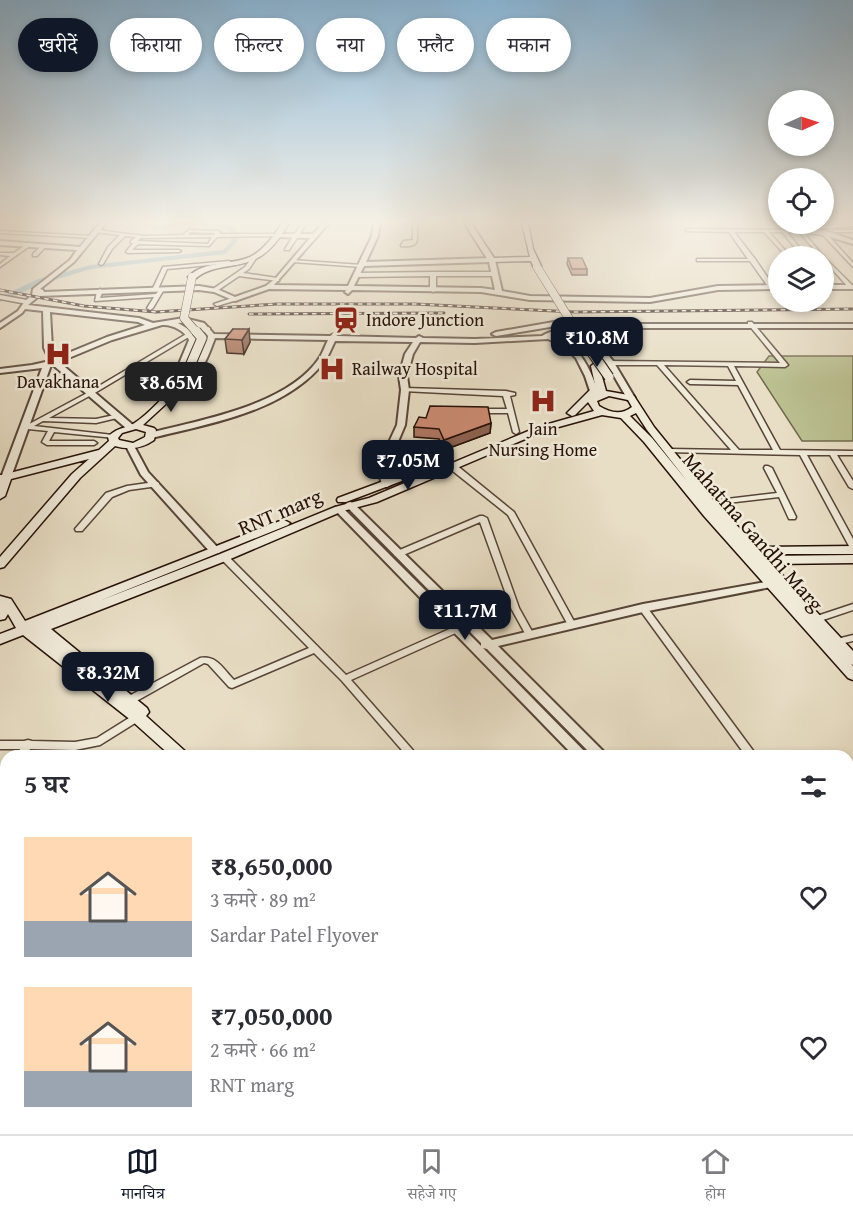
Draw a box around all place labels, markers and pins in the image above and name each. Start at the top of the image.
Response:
station icon: Indore Junction [331,305,361,335]
place label: Indore Junction [366,306,484,333]
pin: ₹10.8M [548,317,646,368]
hospital icon: Davakhana [43,339,73,369]
hospital icon: Railway Hospital [317,354,347,384]
place label: Railway Hospital [352,355,478,382]
pin: ₹8.65M [122,362,220,413]
place label: Davakhana [17,368,100,395]
hospital icon: Jain Nursing Home [528,386,558,416]
place label: Jain Nursing Home [489,415,597,463]
pin: ₹7.05M [359,440,457,491]
pin: ₹11.7M [416,590,514,641]
pin: ₹8.32M [59,652,157,703]

